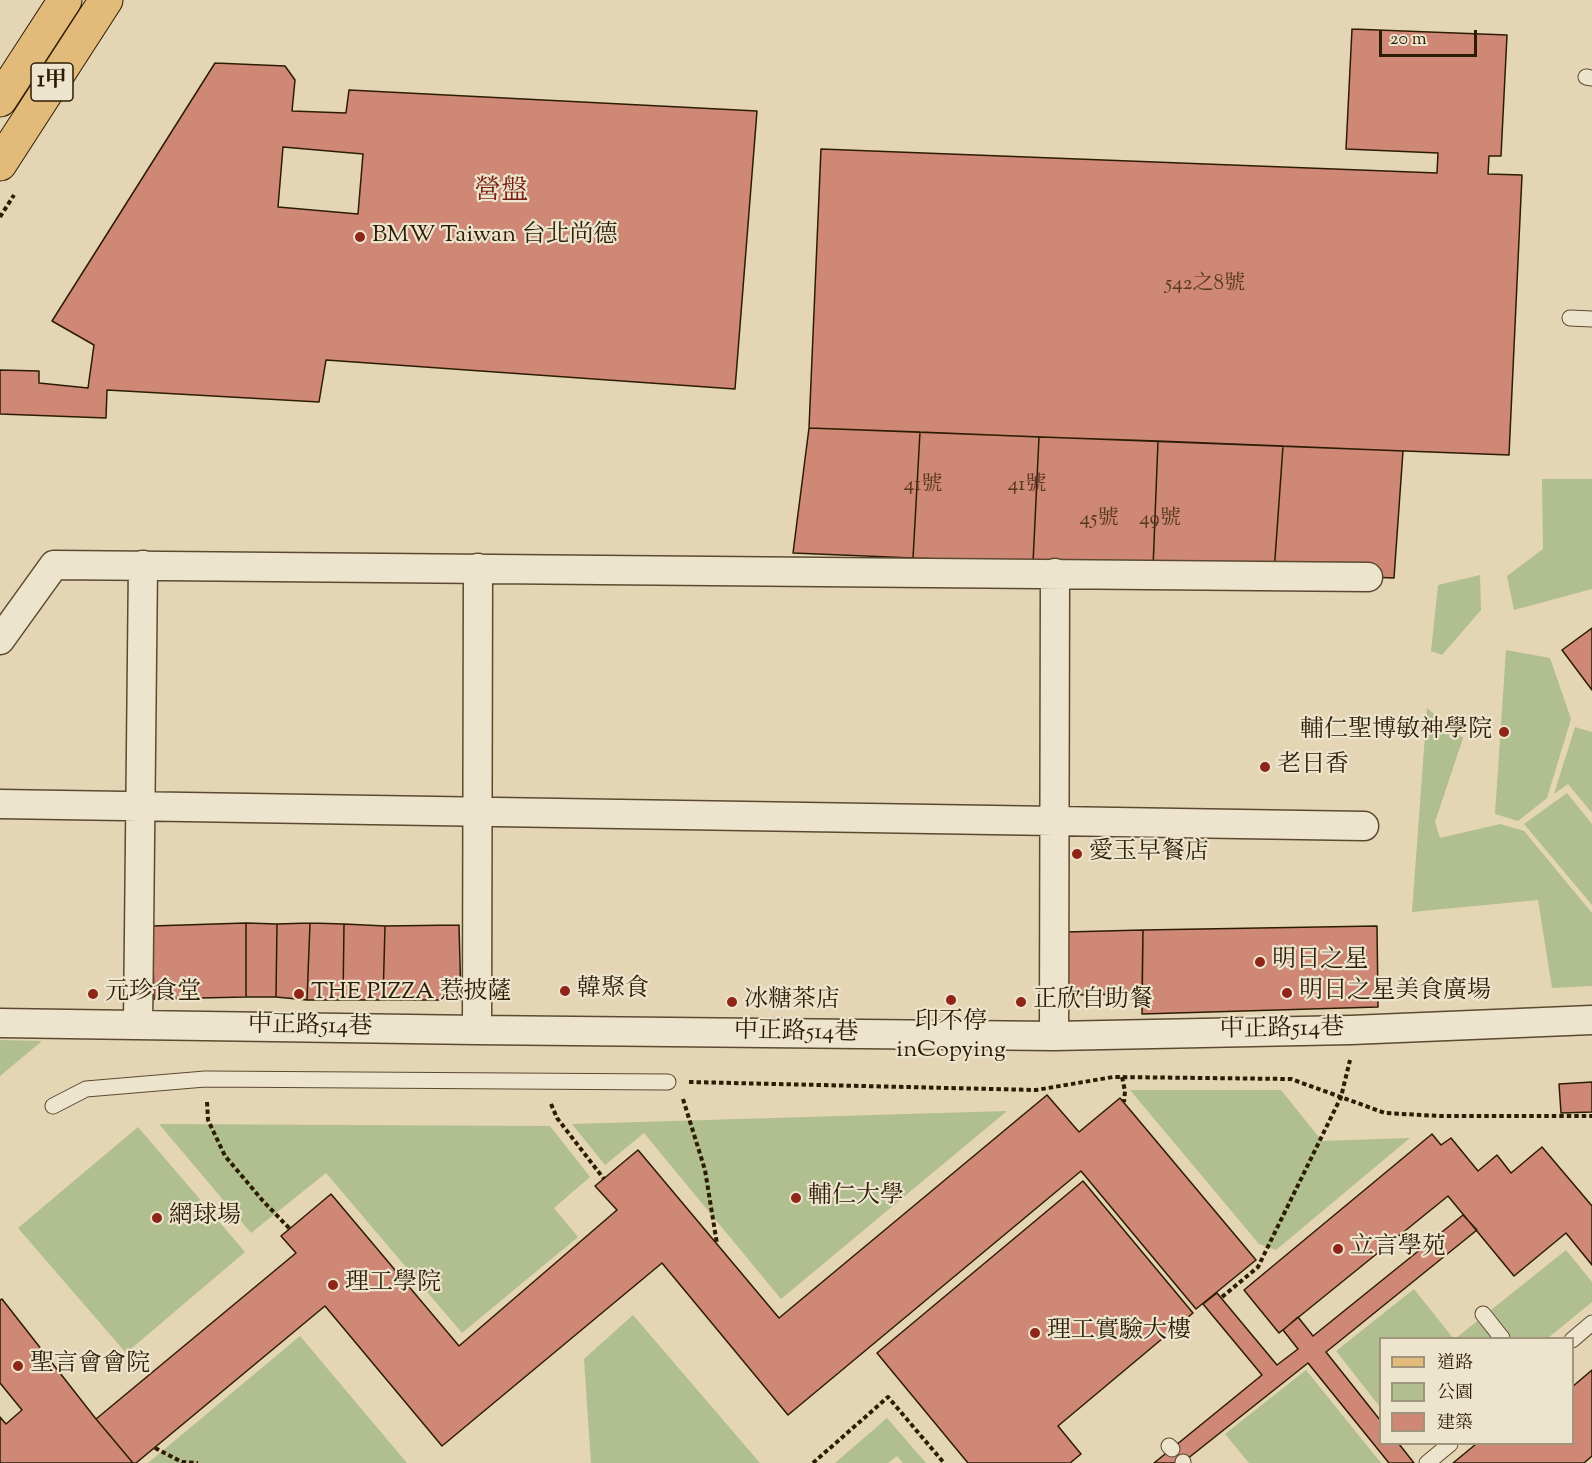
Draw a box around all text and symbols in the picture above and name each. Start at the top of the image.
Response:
scale bar [1382,18,1480,56]
text: 20 m [1390,27,1427,53]
road number: 1甲 [31,63,73,101]
district label: 營盤 [474,177,528,209]
place label: BMW Taiwan 台北尚德 [372,223,617,251]
marker: BMW Taiwan 台北尚德 [353,230,367,244]
house number: 542之8號 [1165,272,1245,298]
house number: 41號 [904,473,942,499]
house number: 41號 [1008,473,1046,499]
house number: 45號 [1080,507,1118,533]
house number: 49號 [1139,507,1181,533]
place label: 輔仁聖博敏神學院 [1300,718,1492,746]
marker: 輔仁聖博敏神學院 [1497,725,1511,739]
place label: 老日香 [1277,753,1349,781]
marker: 老日香 [1258,760,1272,774]
place label: 愛玉早餐店 [1089,840,1209,868]
marker: 愛玉早餐店 [1070,847,1084,861]
place label: 明日之星 [1272,948,1368,976]
marker: 明日之星 [1253,955,1267,969]
place label: 韓聚食 [577,977,649,1005]
place label: 明日之星美食廣場 [1299,979,1491,1007]
place label: 元珍食堂 [105,980,201,1008]
place label: THE PIZZA 惹披薩 [311,980,511,1008]
marker: 韓聚食 [558,984,572,998]
marker: 明日之星美食廣場 [1280,986,1294,1000]
marker: 元珍食堂 [86,987,100,1001]
marker: THE PIZZA 惹披薩 [292,987,306,1001]
place label: 冰糖茶店 [744,988,840,1016]
place label: 正欣自助餐 [1033,988,1153,1016]
marker: 印不停 inCopying [944,993,958,1007]
marker: 冰糖茶店 [725,995,739,1009]
marker: 正欣自助餐 [1014,995,1028,1009]
place label: 印不停 inCopying [896,1010,1006,1066]
street label: 中正路514巷 [248,1013,372,1043]
street label: 中正路514巷 [1220,1016,1344,1046]
street label: 中正路514巷 [734,1019,858,1049]
place label: 輔仁大學 [808,1184,904,1212]
marker: 輔仁大學 [789,1191,803,1205]
place label: 網球場 [169,1204,241,1232]
marker: 網球場 [150,1211,164,1225]
place label: 立言學苑 [1350,1235,1446,1263]
marker: 立言學苑 [1331,1242,1345,1256]
place label: 理工學院 [345,1271,441,1299]
marker: 理工學院 [326,1278,340,1292]
place label: 理工實驗大樓 [1047,1319,1191,1347]
marker: 理工實驗大樓 [1028,1326,1042,1340]
legend [1379,1337,1574,1445]
text: 道路 [1437,1351,1473,1377]
place label: 聖言會會院 [30,1352,150,1380]
marker: 聖言會會院 [11,1359,25,1373]
text: 公園 [1437,1381,1473,1407]
text: 建築 [1437,1411,1473,1437]

